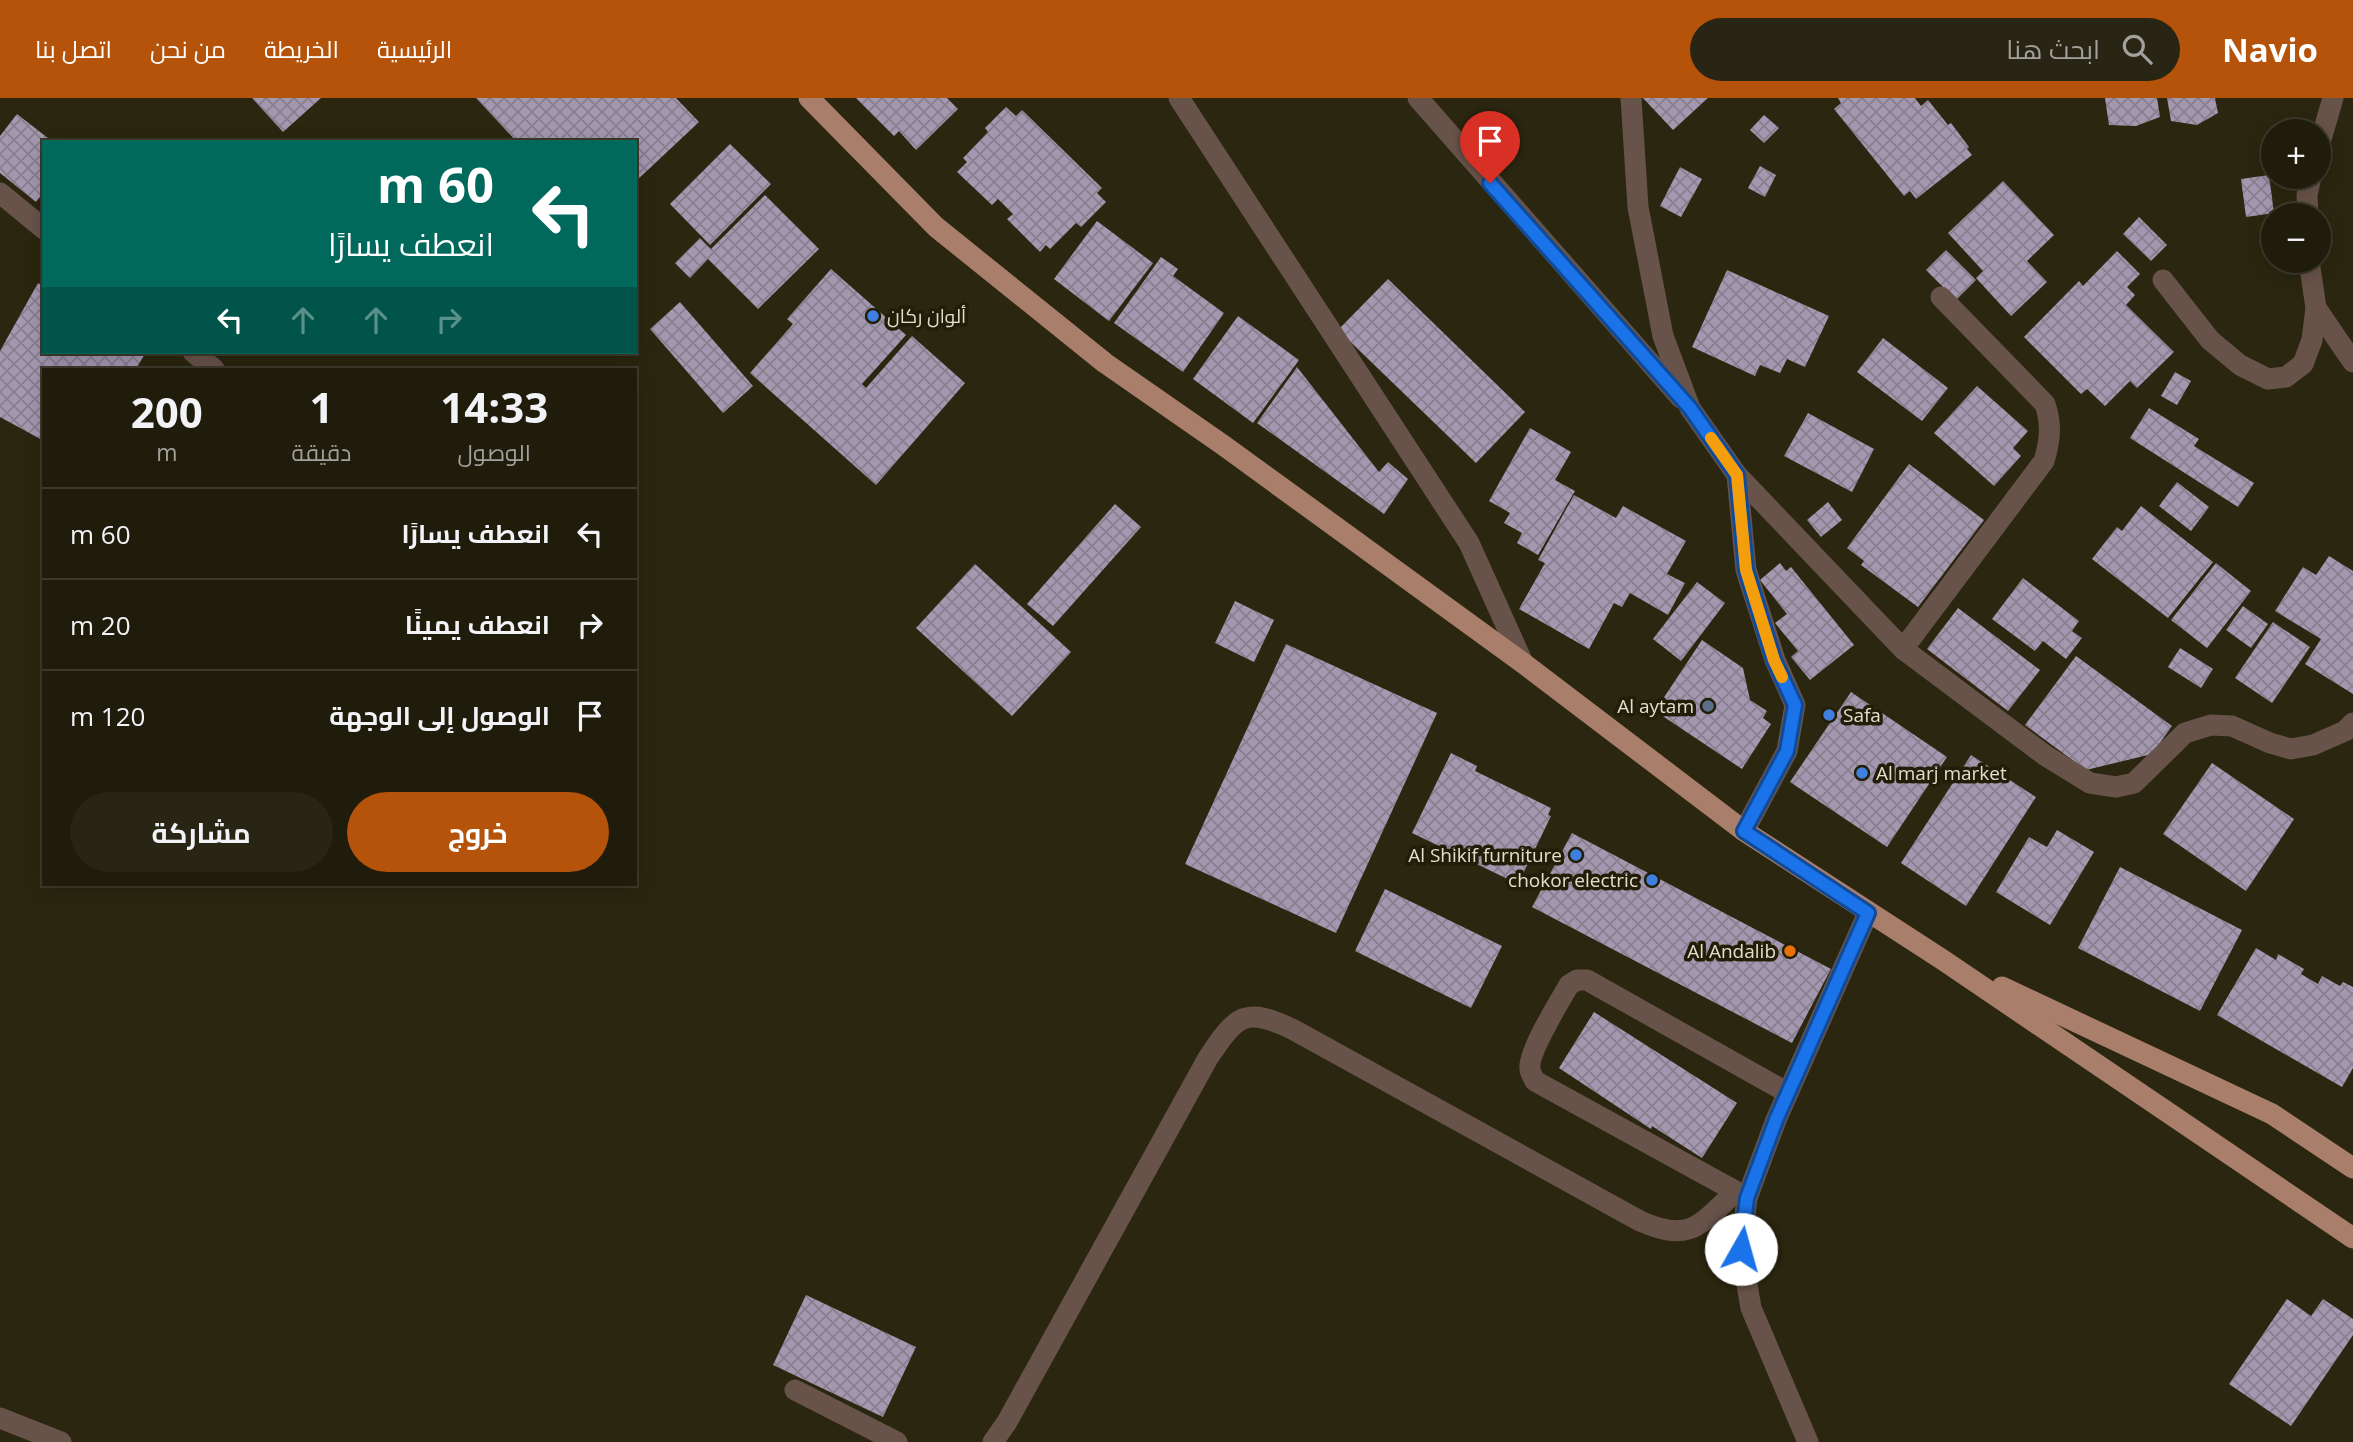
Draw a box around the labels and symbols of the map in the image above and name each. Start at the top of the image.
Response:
pin [1460,111,1520,183]
place label: ألوان ركان [887,303,966,329]
marker: ألوان ركان [865,308,881,324]
place label: Al aytam [1617,693,1694,719]
marker: Al aytam [1700,698,1716,714]
place label: Safa [1843,702,1881,728]
marker: Safa [1821,707,1837,723]
place label: Al marj market [1876,760,2007,786]
marker: Al marj market [1854,765,1870,781]
place label: Al Shikif furniture [1408,842,1562,868]
marker: Al Shikif furniture [1568,847,1584,863]
place label: chokor electric [1508,867,1638,893]
marker: chokor electric [1644,872,1660,888]
place label: Al Andalib [1687,938,1776,964]
marker: Al Andalib [1782,943,1798,959]
position arrow [1704,1212,1778,1286]

